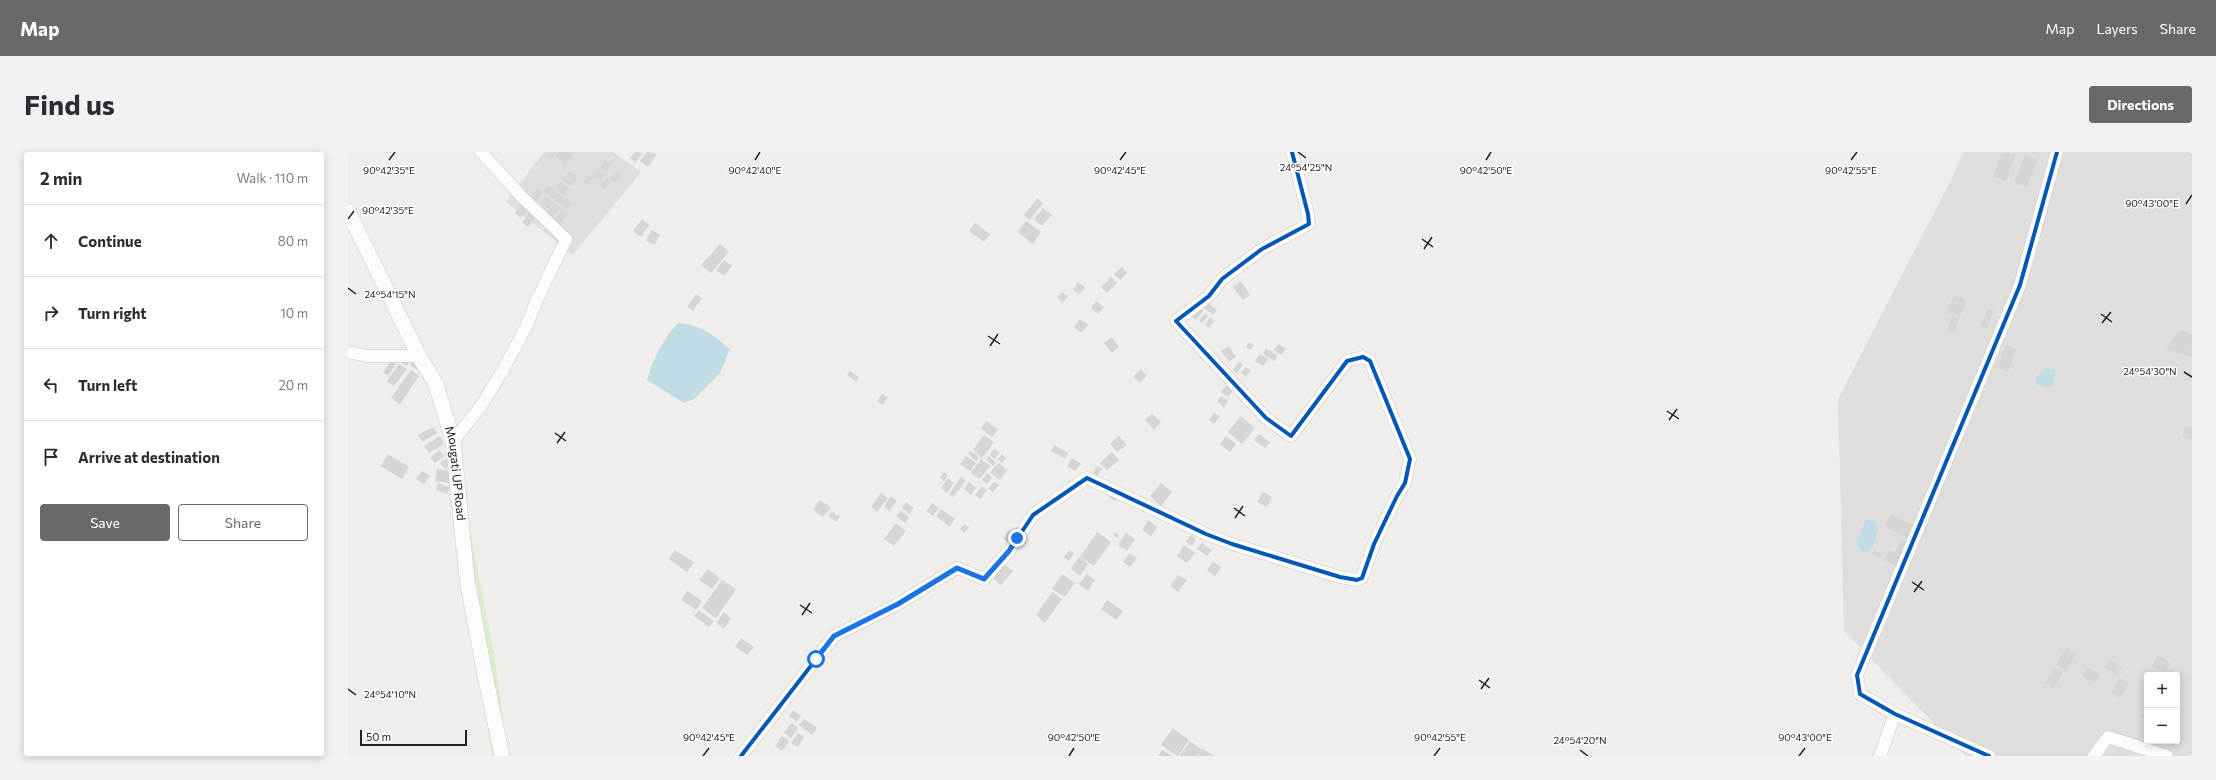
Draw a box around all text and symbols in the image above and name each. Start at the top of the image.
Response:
text: Map [20,17,59,40]
text: Map [2046,20,2074,37]
text: Layers [2096,20,2138,37]
text: Share [2160,20,2196,37]
button: Directions [2089,86,2192,123]
text: Find us [24,87,115,121]
text: 24°54'25"N [1280,161,1332,173]
text: 90°42'35"E [363,164,415,176]
text: 90°42'40"E [729,164,781,176]
text: 90°42'45"E [1094,164,1146,176]
text: 90°42'50"E [1460,164,1512,176]
text: 90°42'55"E [1825,164,1877,176]
text: 2 min [40,168,82,189]
text: Walk · 110 m [237,170,308,186]
text: 90°43'00"E [2125,197,2179,209]
text: 90°42'35"E [362,204,414,216]
icon: ahead [40,230,62,252]
text: Continue [78,232,142,250]
text: 80 m [278,233,308,249]
text: 24°54'15"N [364,288,416,300]
icon: right [40,302,62,324]
text: Turn right [78,304,147,322]
text: 10 m [280,305,308,321]
text: 24°54'30"N [2123,365,2177,377]
icon: left [40,374,62,396]
text: Turn left [78,376,137,394]
text: 20 m [279,377,308,393]
street label: Mougati UP Road [443,424,469,521]
icon: arrive [40,446,62,468]
text: Arrive at destination [78,448,220,466]
button: Save [40,504,170,541]
button: Share [178,504,308,541]
route end [1008,529,1026,547]
route start [807,650,825,668]
map controls [2144,672,2180,744]
button: + [2144,672,2180,708]
text: 24°54'10"N [364,688,416,700]
button: − [2144,708,2180,744]
scale bar [360,728,467,747]
text: 50 m [366,730,391,743]
text: 90°42'45"E [683,731,735,743]
text: 90°42'50"E [1048,731,1100,743]
text: 90°42'55"E [1414,731,1466,743]
text: 90°43'00"E [1778,731,1832,743]
text: 24°54'20"N [1553,734,1607,746]

